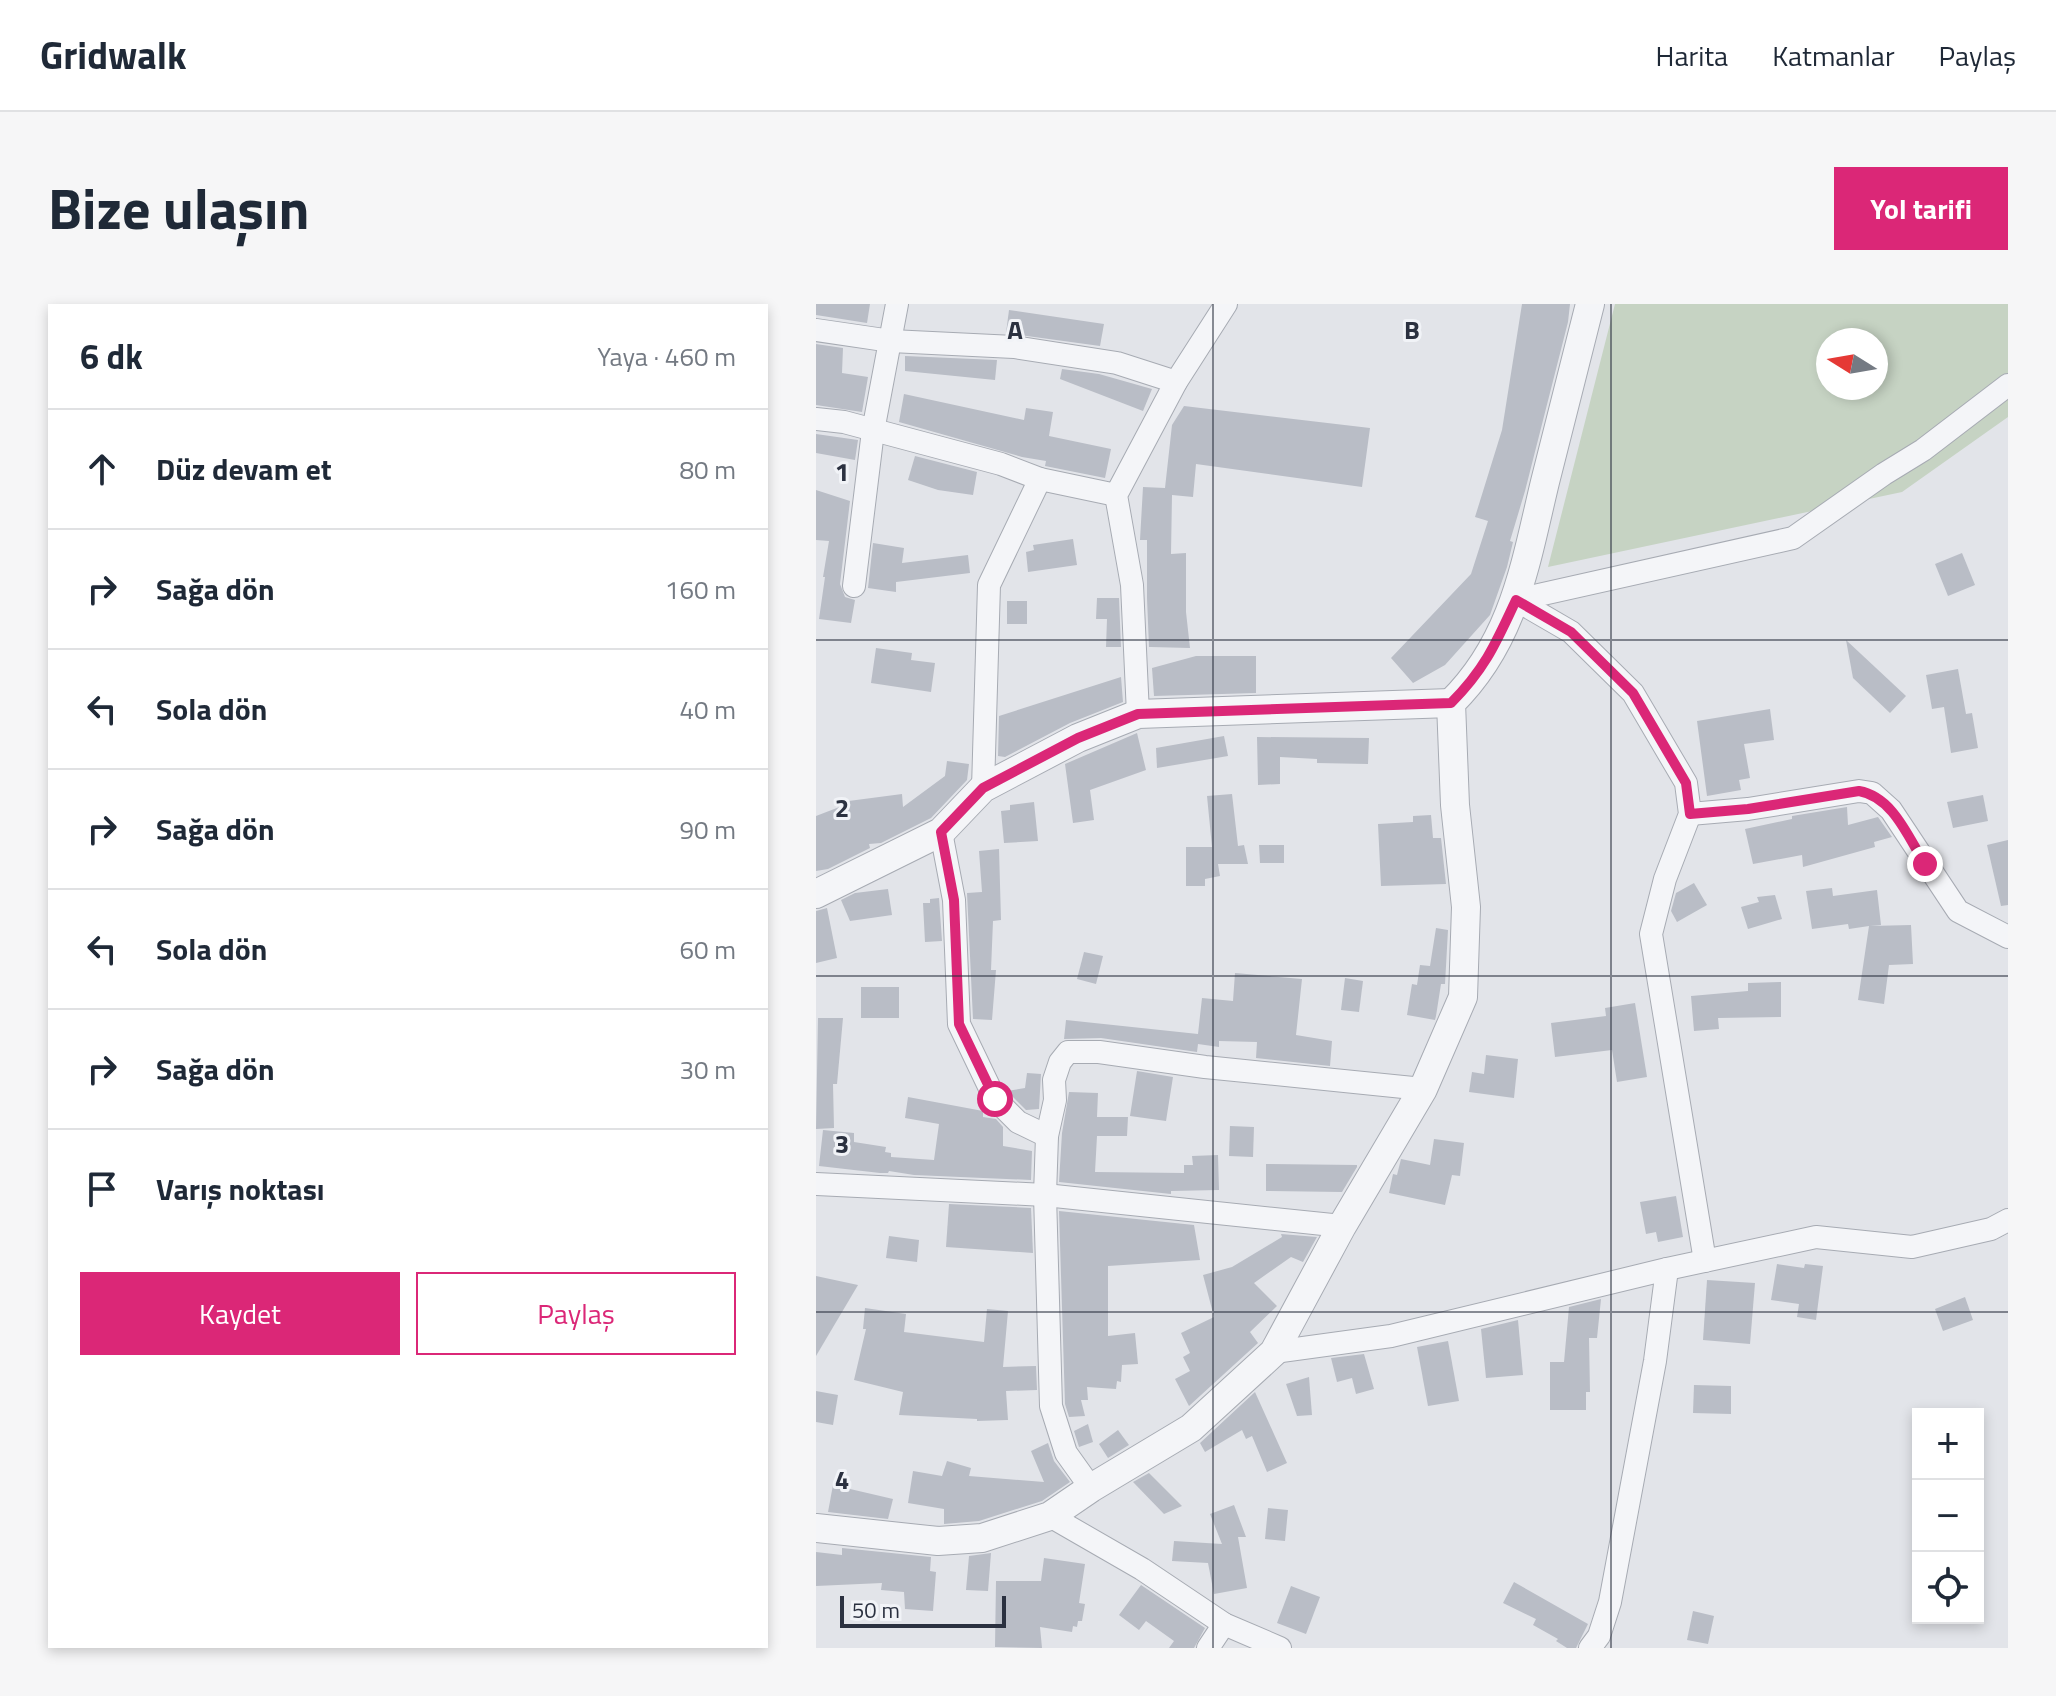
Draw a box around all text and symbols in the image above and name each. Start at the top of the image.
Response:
text: Gridwalk [40,26,187,84]
text: Harita [1656,34,1728,77]
text: Katmanlar [1772,34,1895,77]
text: Paylaş [1939,34,2016,77]
text: Bize ulaşın [48,166,309,251]
button: Yol tarifi [1834,167,2008,250]
text: A [1007,310,1023,349]
text: B [1404,310,1420,349]
north arrow [1816,328,1888,400]
text: 6 dk [80,330,143,382]
text: Yaya · 460 m [597,337,736,376]
text: Düz devam et [156,446,332,492]
icon: ahead [80,447,124,491]
text: 80 m [679,450,736,489]
text: 1 [835,452,849,491]
text: Sağa dön [156,566,275,612]
icon: right [80,567,124,611]
text: 160 m [665,570,736,609]
text: Sola dön [156,686,267,732]
icon: left [80,687,124,731]
text: 40 m [679,690,736,729]
text: 2 [835,788,849,827]
text: Sağa dön [156,806,275,852]
icon: right [80,807,124,851]
text: 90 m [679,810,736,849]
route end [1907,846,1943,882]
text: Sola dön [156,926,267,972]
icon: left [80,927,124,971]
text: 60 m [679,930,736,969]
text: Sağa dön [156,1046,275,1092]
icon: right [80,1047,124,1091]
text: 30 m [679,1050,736,1089]
route start [977,1081,1013,1117]
text: 3 [835,1124,849,1163]
text: Varış noktası [156,1166,325,1212]
icon: arrive [80,1167,124,1211]
button: Kaydet [80,1272,400,1355]
button: Paylaş [416,1272,736,1355]
map controls [1912,1408,1984,1624]
button: + [1912,1408,1984,1480]
text: 4 [835,1460,849,1499]
button: − [1912,1480,1984,1552]
button: locate [1912,1552,1984,1624]
scale bar [840,1592,1006,1628]
text: 50 m [852,1593,900,1627]

